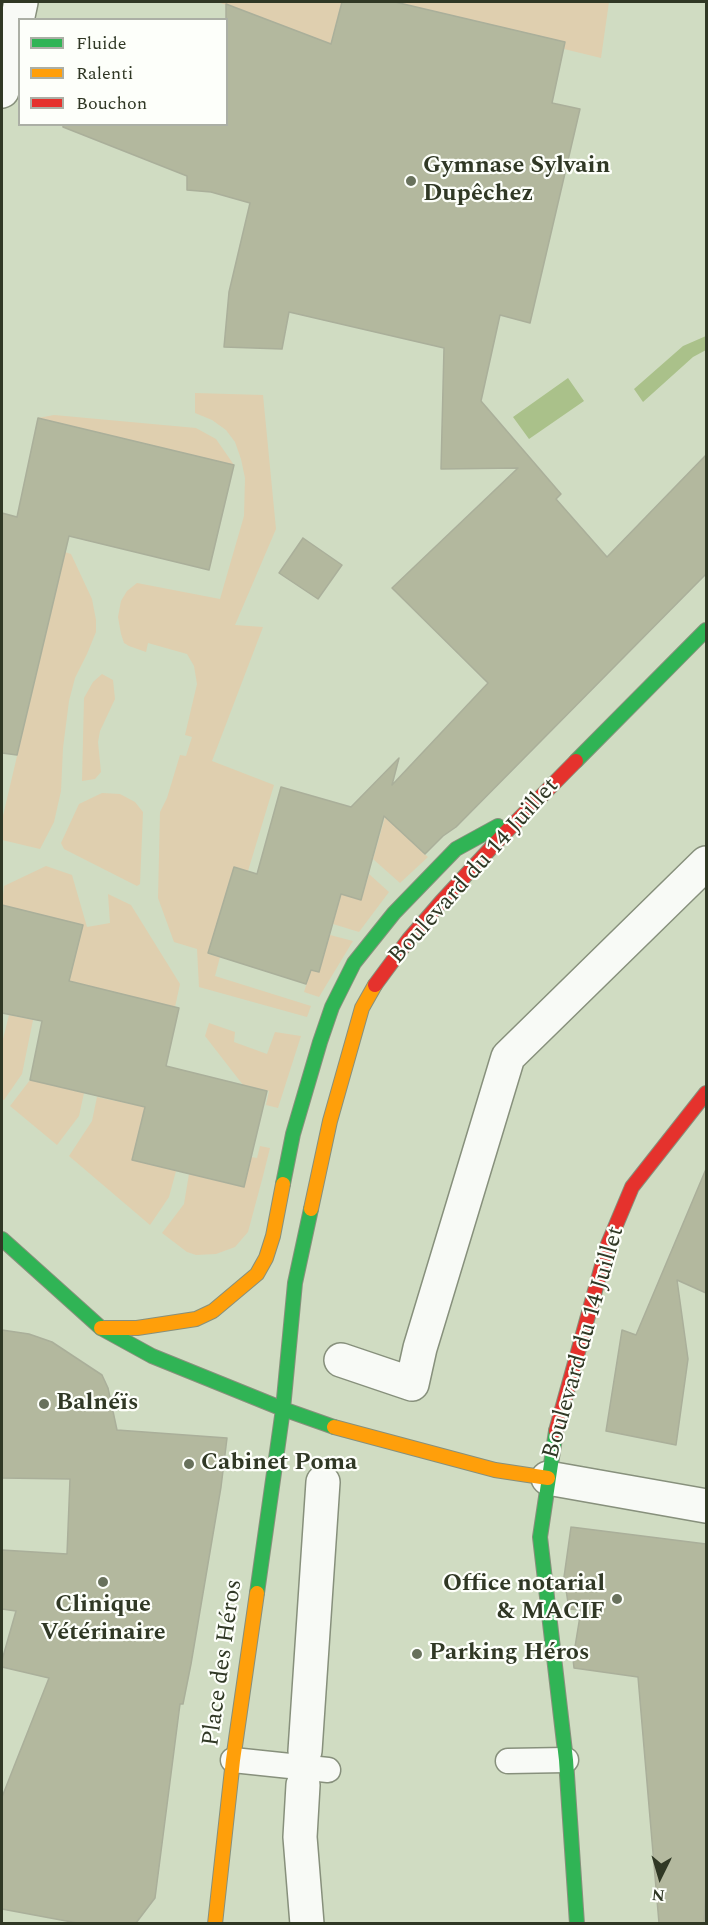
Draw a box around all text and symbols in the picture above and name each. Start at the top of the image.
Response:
legend [18,18,228,126]
text: Fluide [76,30,127,57]
text: Ralenti [76,60,133,87]
text: Bouchon [76,90,147,117]
place label: Gymnase Sylvain Dupêchez [423,153,610,209]
marker: Gymnase Sylvain Dupêchez [404,174,418,188]
street label: Boulevard du 14 Juillet [384,773,566,971]
street label: Boulevard du 14 Juillet [538,1223,632,1463]
place label: Balnéïs [56,1390,139,1418]
marker: Balnéïs [37,1397,51,1411]
place label: Cabinet Poma [201,1450,357,1478]
marker: Cabinet Poma [182,1457,196,1471]
place label: Office notarial & MACIF [443,1571,605,1627]
marker: Clinique Vétérinaire [96,1575,110,1589]
street label: Place des Héros [198,1578,250,1748]
place label: Clinique Vétérinaire [40,1592,166,1648]
marker: Office notarial & MACIF [610,1592,624,1606]
place label: Parking Héros [429,1640,589,1668]
marker: Parking Héros [410,1647,424,1661]
north arrow [630,1847,690,1907]
text: N [651,1882,666,1907]

